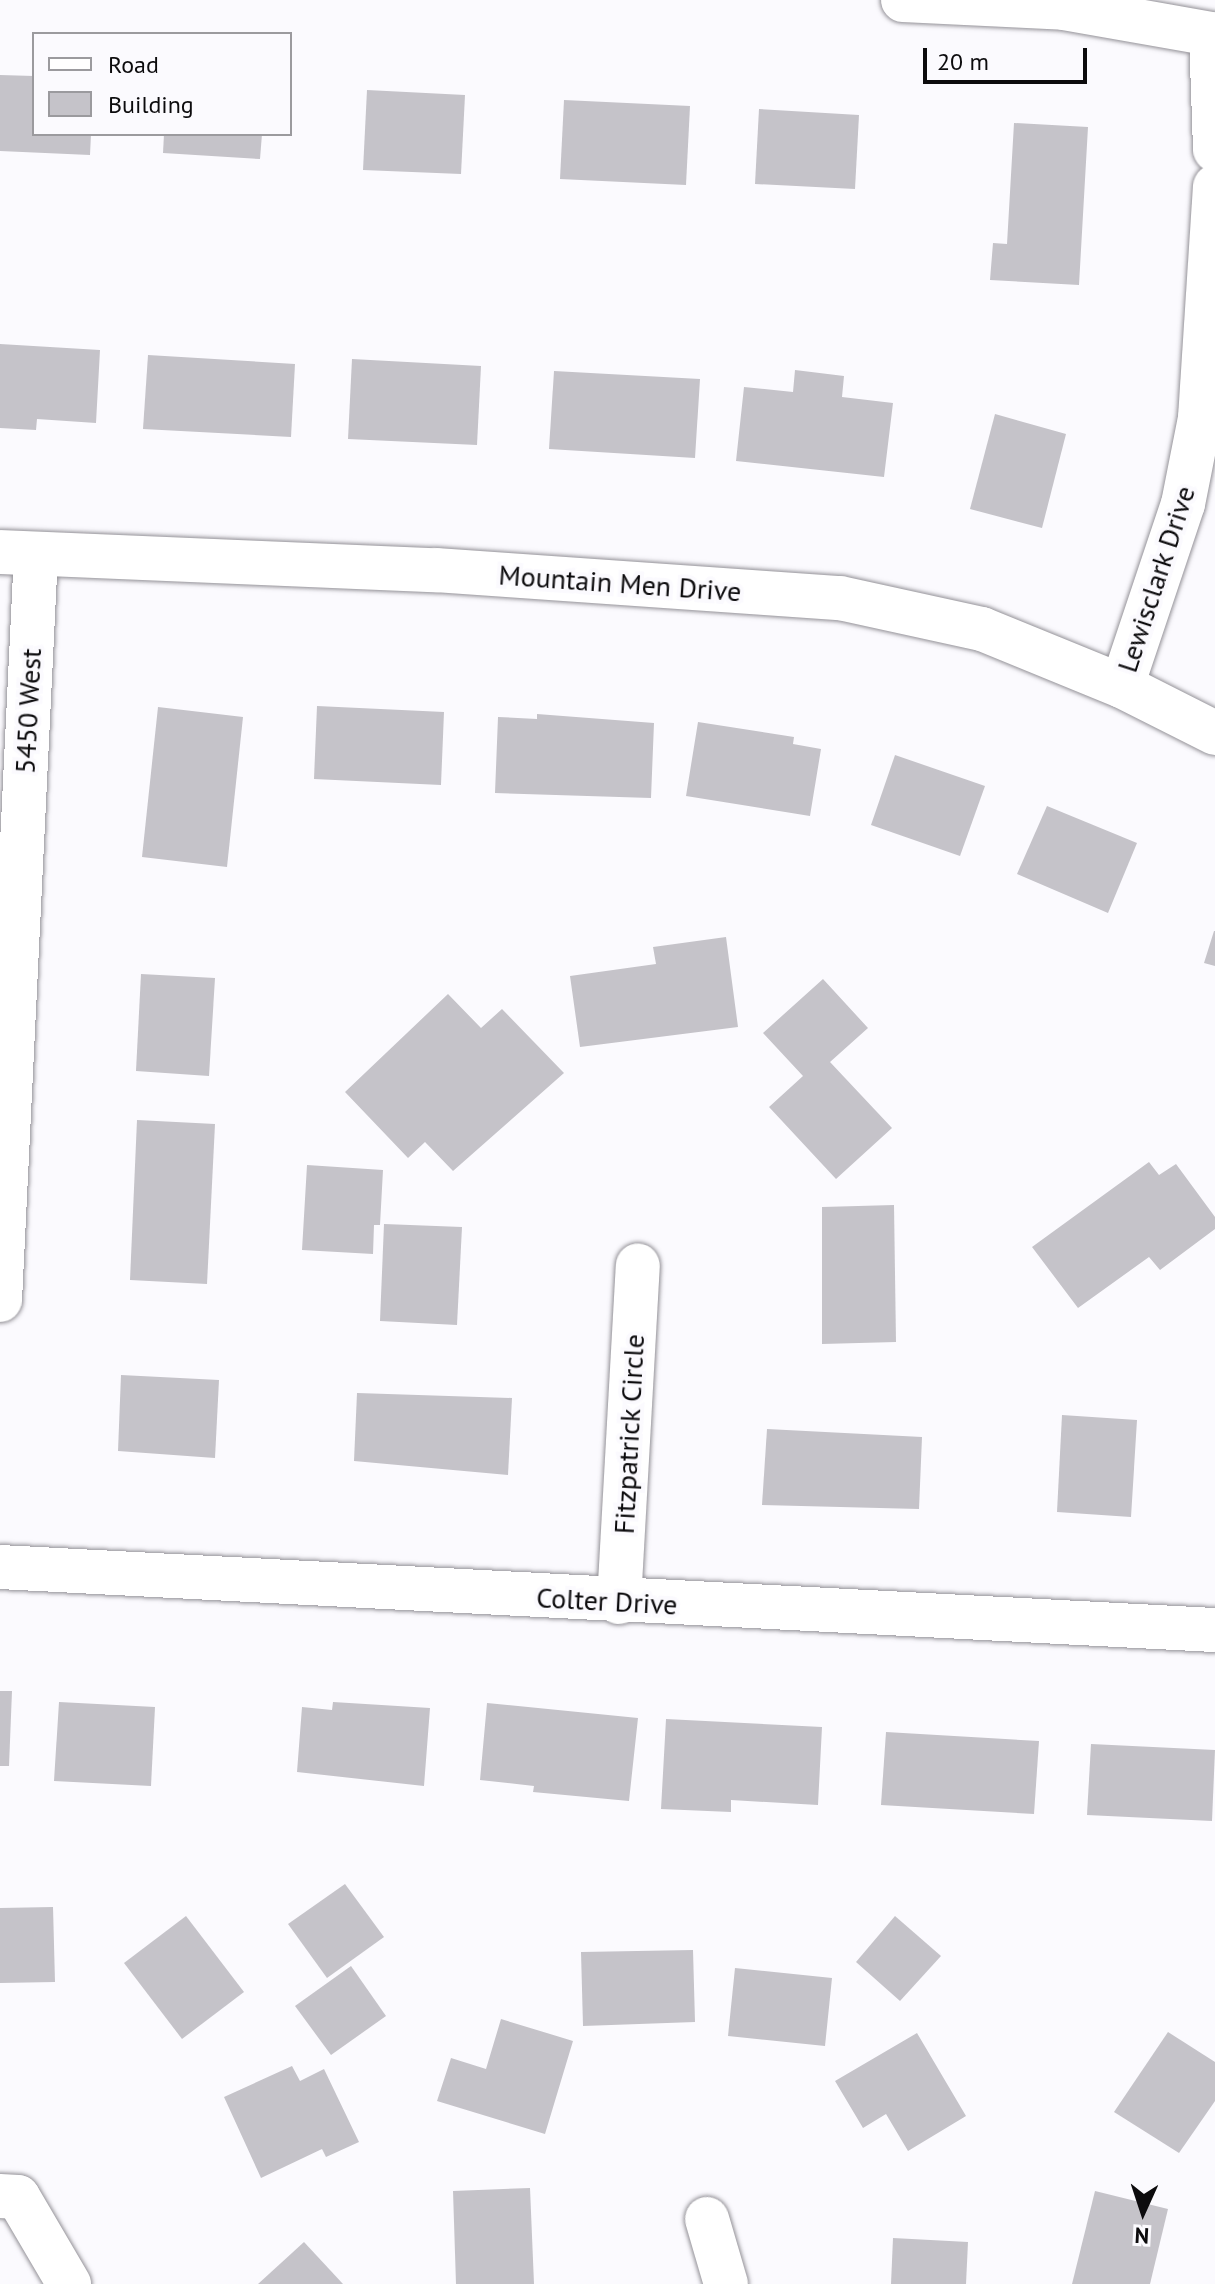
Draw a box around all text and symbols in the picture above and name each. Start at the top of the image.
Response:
legend [32,32,292,136]
scale bar [927,32,1091,82]
text: 20 m [937,46,989,77]
text: Road [108,49,159,80]
text: Building [108,89,194,120]
street label: Lewisclark Drive [1110,481,1202,677]
street label: Mountain Men Drive [498,558,742,608]
street label: 5450 West [8,647,48,775]
street label: Fitzpatrick Circle [607,1333,651,1535]
street label: Colter Drive [536,1581,678,1621]
north arrow [1103,2172,1183,2252]
text: N [1134,2222,1150,2250]

